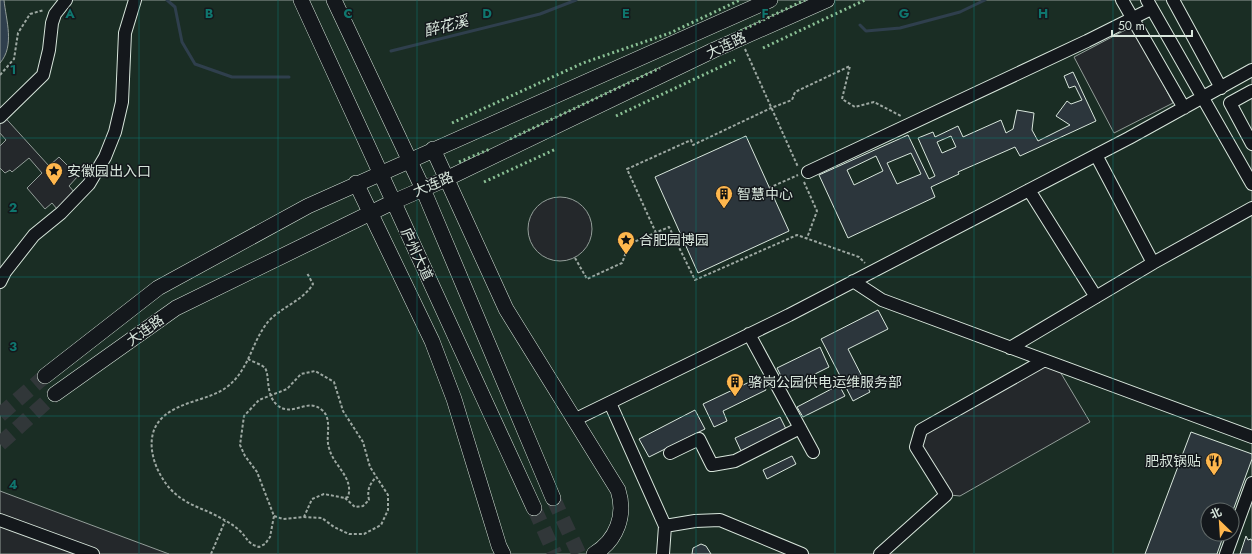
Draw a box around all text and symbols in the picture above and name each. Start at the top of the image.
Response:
text: A [64,4,75,23]
text: B [205,4,214,23]
text: C [343,4,353,23]
text: D [482,4,492,23]
text: E [622,4,630,23]
text: F [761,4,769,23]
text: G [899,4,910,23]
text: H [1038,4,1048,23]
water label: 醉花溪 [421,9,472,42]
scale bar [1112,12,1192,38]
text: 50 m [1118,17,1145,35]
street label: 大连路 [703,27,749,63]
text: 1 [10,60,16,79]
place icon: 安徽园出入口 [44,161,64,186]
place label: 安徽园出入口 [67,161,151,181]
street label: 大连路 [410,167,456,201]
building icon: 智慧中心 [714,184,734,209]
place label: 智慧中心 [737,184,793,204]
text: 2 [9,198,17,217]
street label: 庐州大道 [396,224,438,284]
place icon: 合肥园博园 [616,230,636,255]
place label: 合肥园博园 [639,230,709,250]
street label: 大连路 [122,310,168,350]
text: 3 [9,337,17,356]
building icon: 骆岗公园供电运维服务部 [725,372,745,397]
place label: 骆岗公园供电运维服务部 [748,372,902,392]
place label: 肥叔锅贴 [1145,451,1201,471]
restaurant icon: 肥叔锅贴 [1204,451,1224,476]
text: 4 [8,475,18,494]
north arrow [1200,502,1240,542]
text: 北 [1207,503,1224,523]

